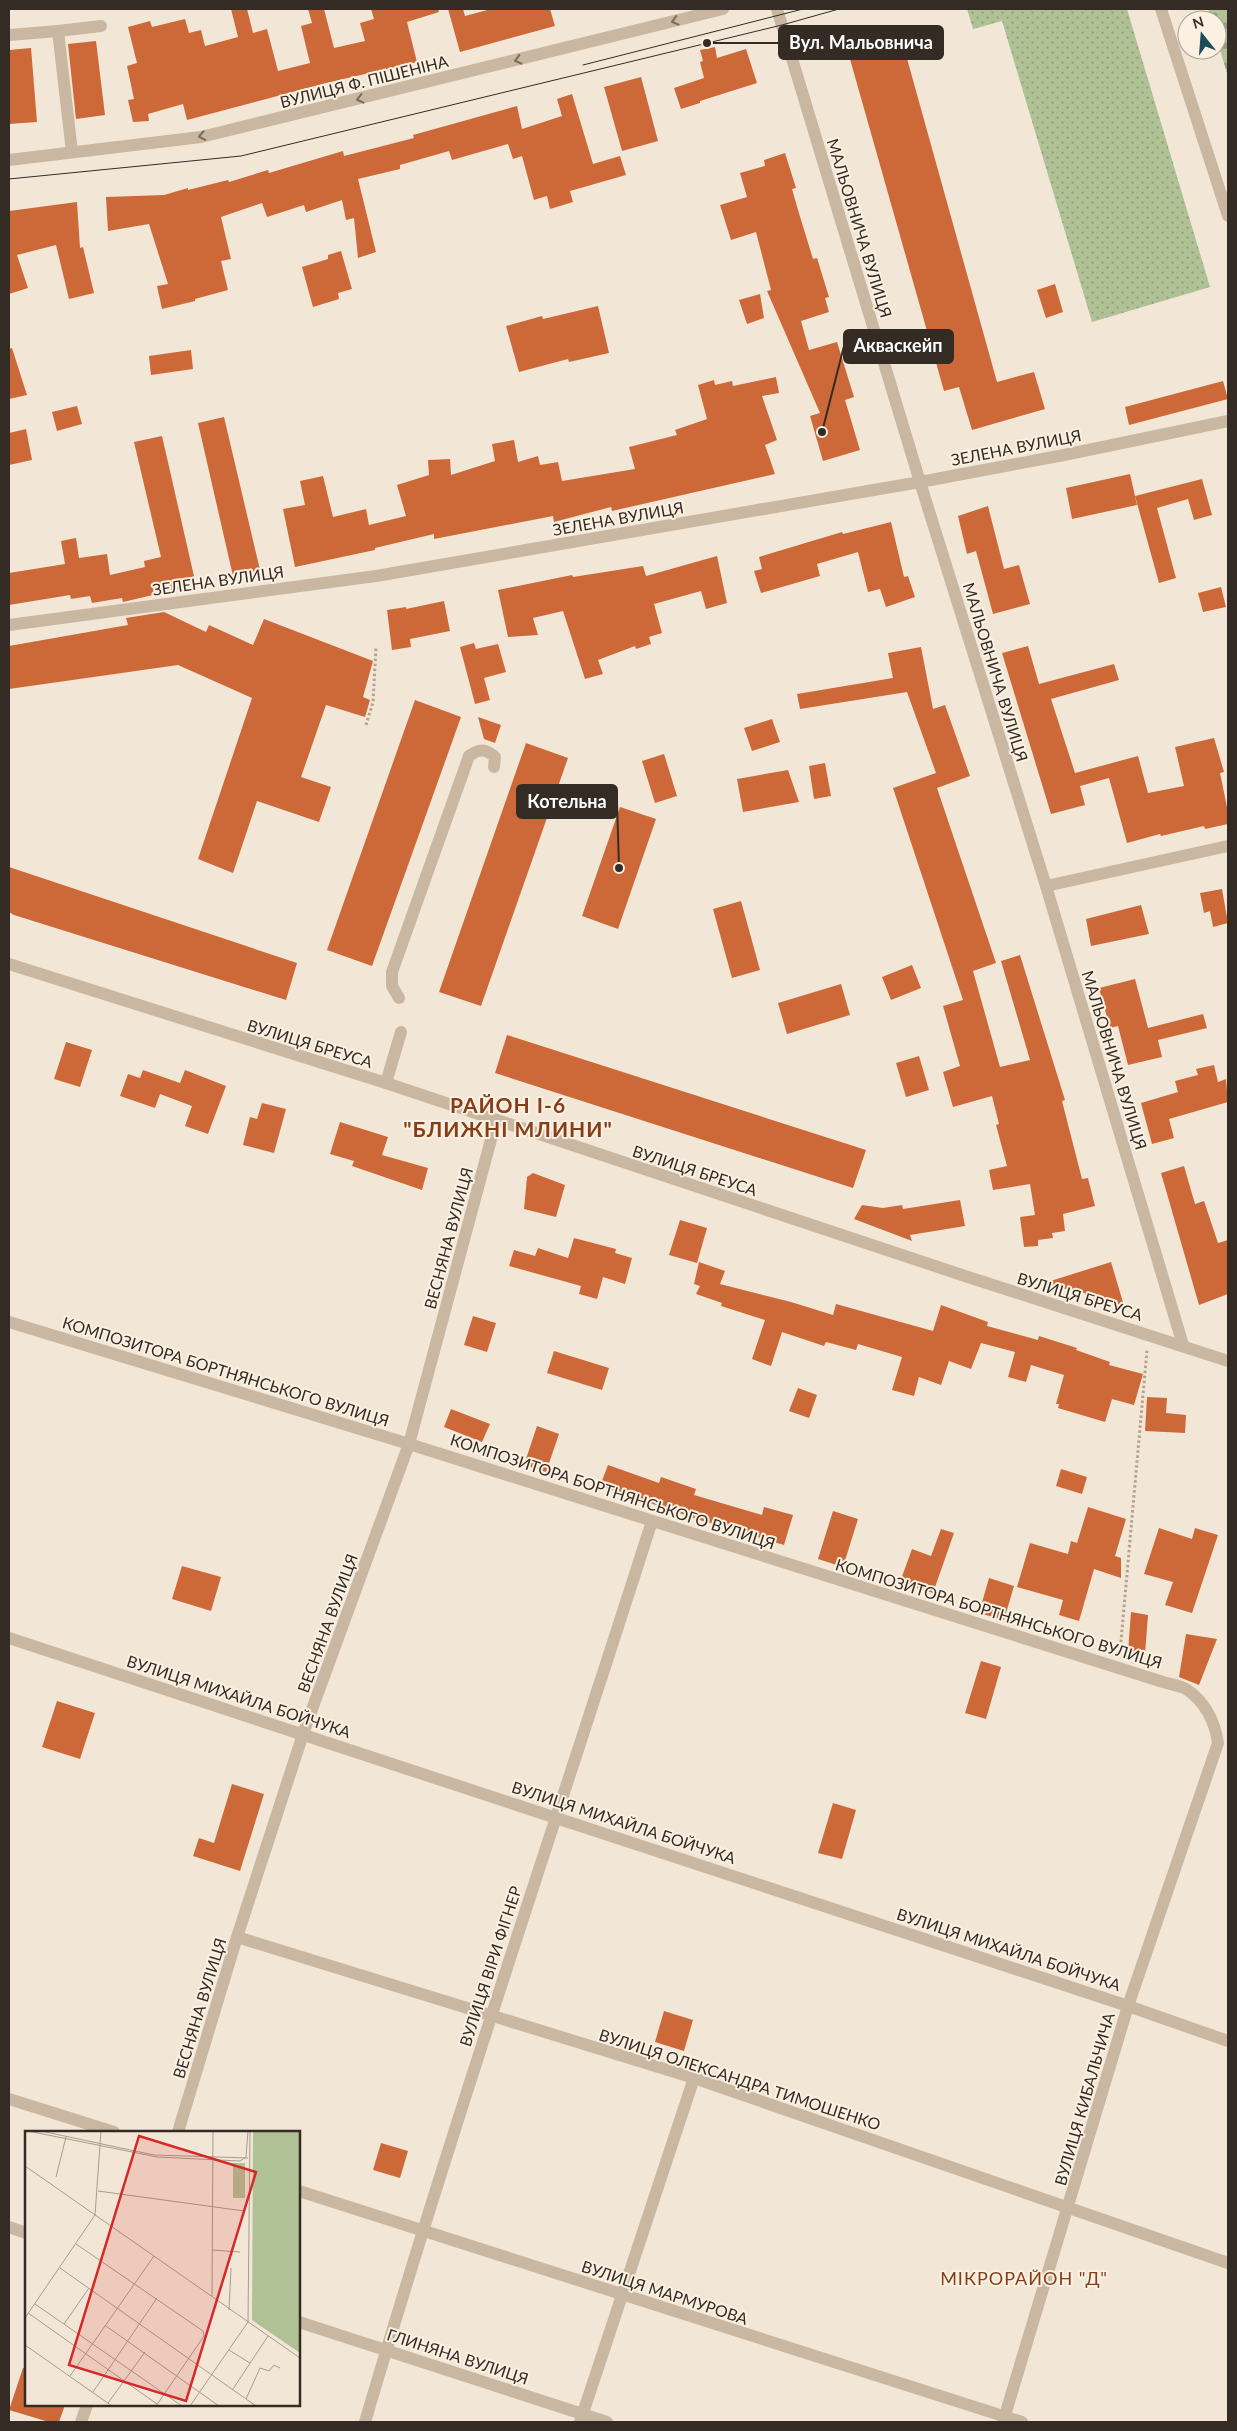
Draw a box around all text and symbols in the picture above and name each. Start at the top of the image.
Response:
north arrow [1177,10,1227,60]
text: N [1190,12,1206,32]
one-way arrow [671,15,680,26]
callout: Вул. Мальовнича [779,26,943,59]
text: Вул. Мальовнича [789,31,933,53]
street label: ВУЛИЦЯ Ф. ПІШЕНІНА [278,51,450,111]
one-way arrow [513,54,522,65]
one-way arrow [355,93,364,104]
one-way arrow [197,131,206,141]
street label: МАЛЬОВНИЧА ВУЛИЦЯ [824,136,896,320]
callout: Акваскейп [844,330,953,363]
text: Акваскейп [853,334,942,356]
street label: ЗЕЛЕНА ВУЛИЦЯ [949,425,1083,469]
street label: ЗЕЛЕНА ВУЛИЦЯ [551,497,685,539]
street label: ЗЕЛЕНА ВУЛИЦЯ [151,561,285,599]
street label: МАЛЬОВНИЧА ВУЛИЦЯ [960,580,1032,764]
callout: Котельна [517,785,617,818]
text: Котельна [527,790,607,812]
street label: МАЛЬОВНИЧА ВУЛИЦЯ [1079,968,1151,1152]
street label: ВУЛИЦЯ БРЕУСА [245,1015,375,1071]
district label: РАЙОН І-6 "БЛИЖНІ МЛИНИ" [403,1092,613,1141]
street label: ВУЛИЦЯ БРЕУСА [630,1141,760,1199]
street label: ВЕСНЯНА ВУЛИЦЯ [420,1165,476,1311]
street label: ВУЛИЦЯ БРЕУСА [1015,1268,1145,1324]
street label: КОМПОЗИТОРА БОРТНЯНСЬКОГО ВУЛИЦЯ [60,1312,392,1430]
street label: КОМПОЗИТОРА БОРТНЯНСЬКОГО ВУЛИЦЯ [448,1429,778,1553]
street label: ВЕСНЯНА ВУЛИЦЯ [293,1551,361,1695]
street label: КОМПОЗИТОРА БОРТНЯНСЬКОГО ВУЛИЦЯ [833,1554,1165,1672]
street label: ВУЛИЦЯ МИХАЙЛА БОЙЧУКА [125,1651,354,1741]
street label: ВУЛИЦЯ МИХАЙЛА БОЙЧУКА [510,1777,739,1867]
street label: ВУЛИЦЯ ВІРИ ФІГНЕР [455,1883,525,2049]
street label: ВУЛИЦЯ МИХАЙЛА БОЙЧУКА [895,1904,1124,1994]
street label: ВЕСНЯНА ВУЛИЦЯ [169,1935,229,2081]
street label: ВУЛИЦЯ КИБАЛЬЧИЧА [1050,2010,1118,2188]
street label: ВУЛИЦЯ ОЛЕКСАНДРА ТИМОШЕНКО [597,2024,883,2134]
inset map [25,2131,300,2406]
street label: ВУЛИЦЯ МАРМУРОВА [579,2256,751,2328]
district label: МІКРОРАЙОН "Д" [940,2267,1108,2289]
street label: ГЛИНЯНА ВУЛИЦЯ [385,2324,531,2388]

